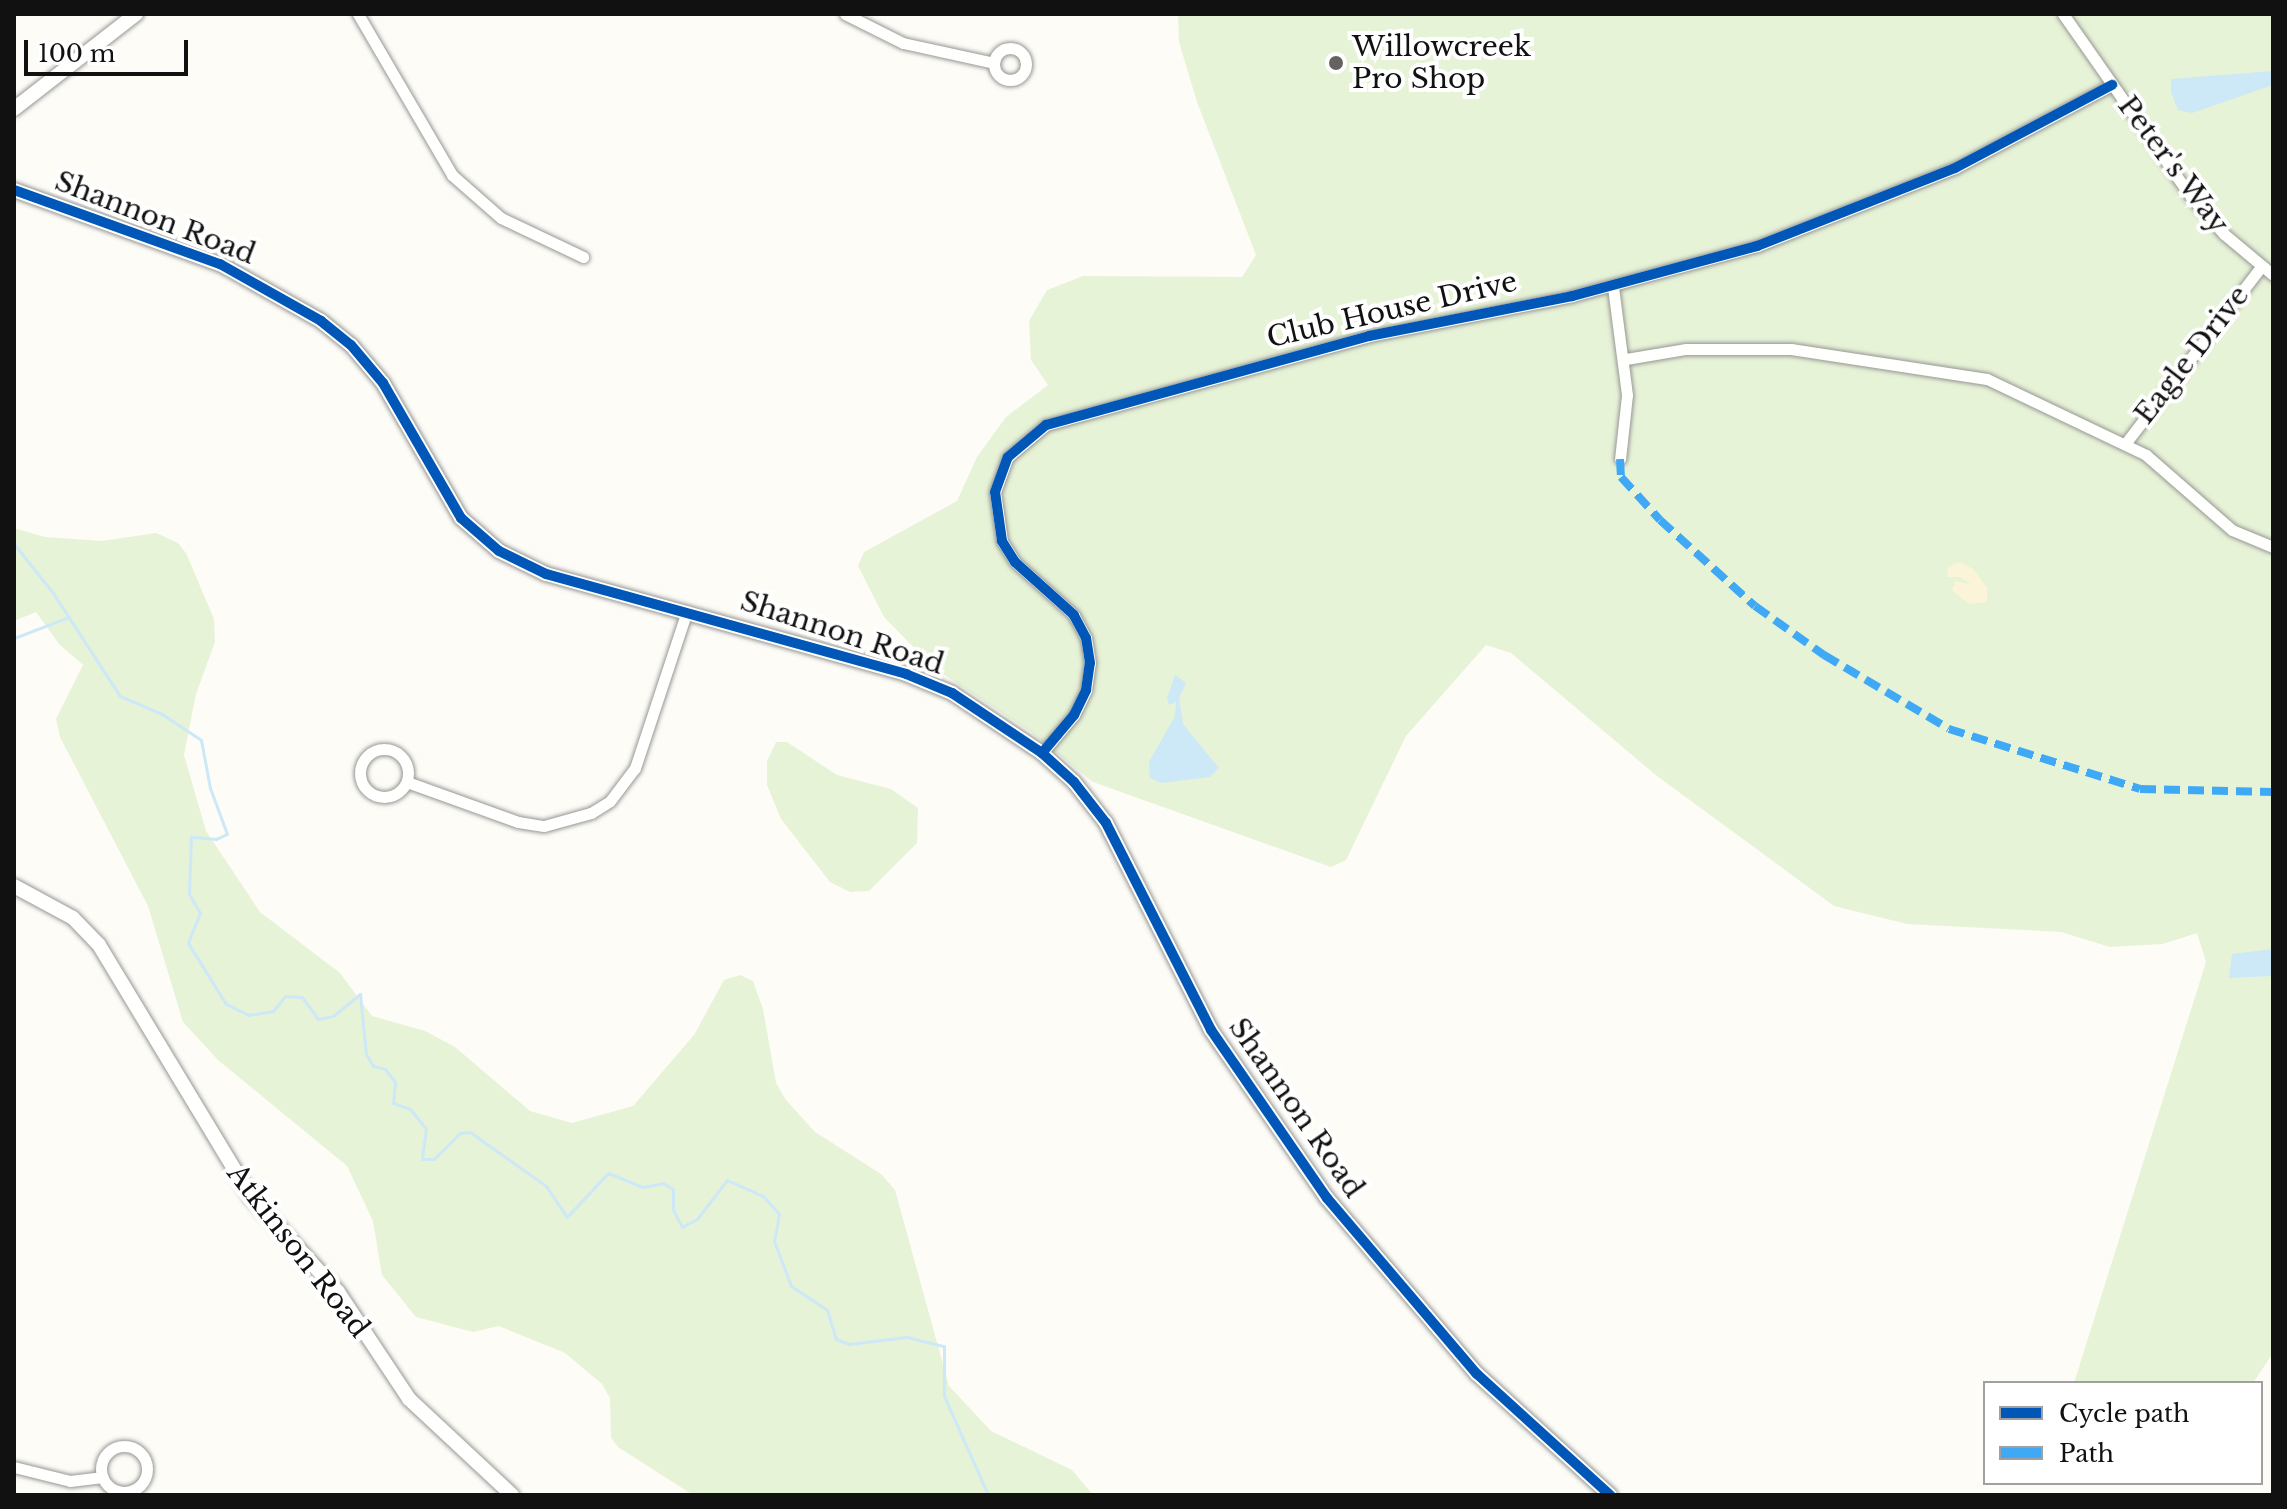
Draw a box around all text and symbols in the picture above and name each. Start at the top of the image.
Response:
scale bar [28,24,192,74]
place label: Willowcreek Pro Shop [1352,30,1531,96]
text: 100 m [38,39,116,68]
marker: Willowcreek Pro Shop [1327,54,1345,72]
street label: Peter's Way [2110,89,2236,241]
street label: Shannon Road [50,164,260,272]
street label: Club House Drive [1264,265,1520,355]
street label: Eagle Drive [2128,279,2256,431]
street label: Shannon Road [736,584,948,682]
street label: Shannon Road [1222,1012,1370,1204]
street label: Atkinson Road [220,1158,376,1344]
legend [1983,1381,2263,1485]
text: Cycle path [2059,1399,2190,1428]
text: Path [2059,1439,2114,1468]

